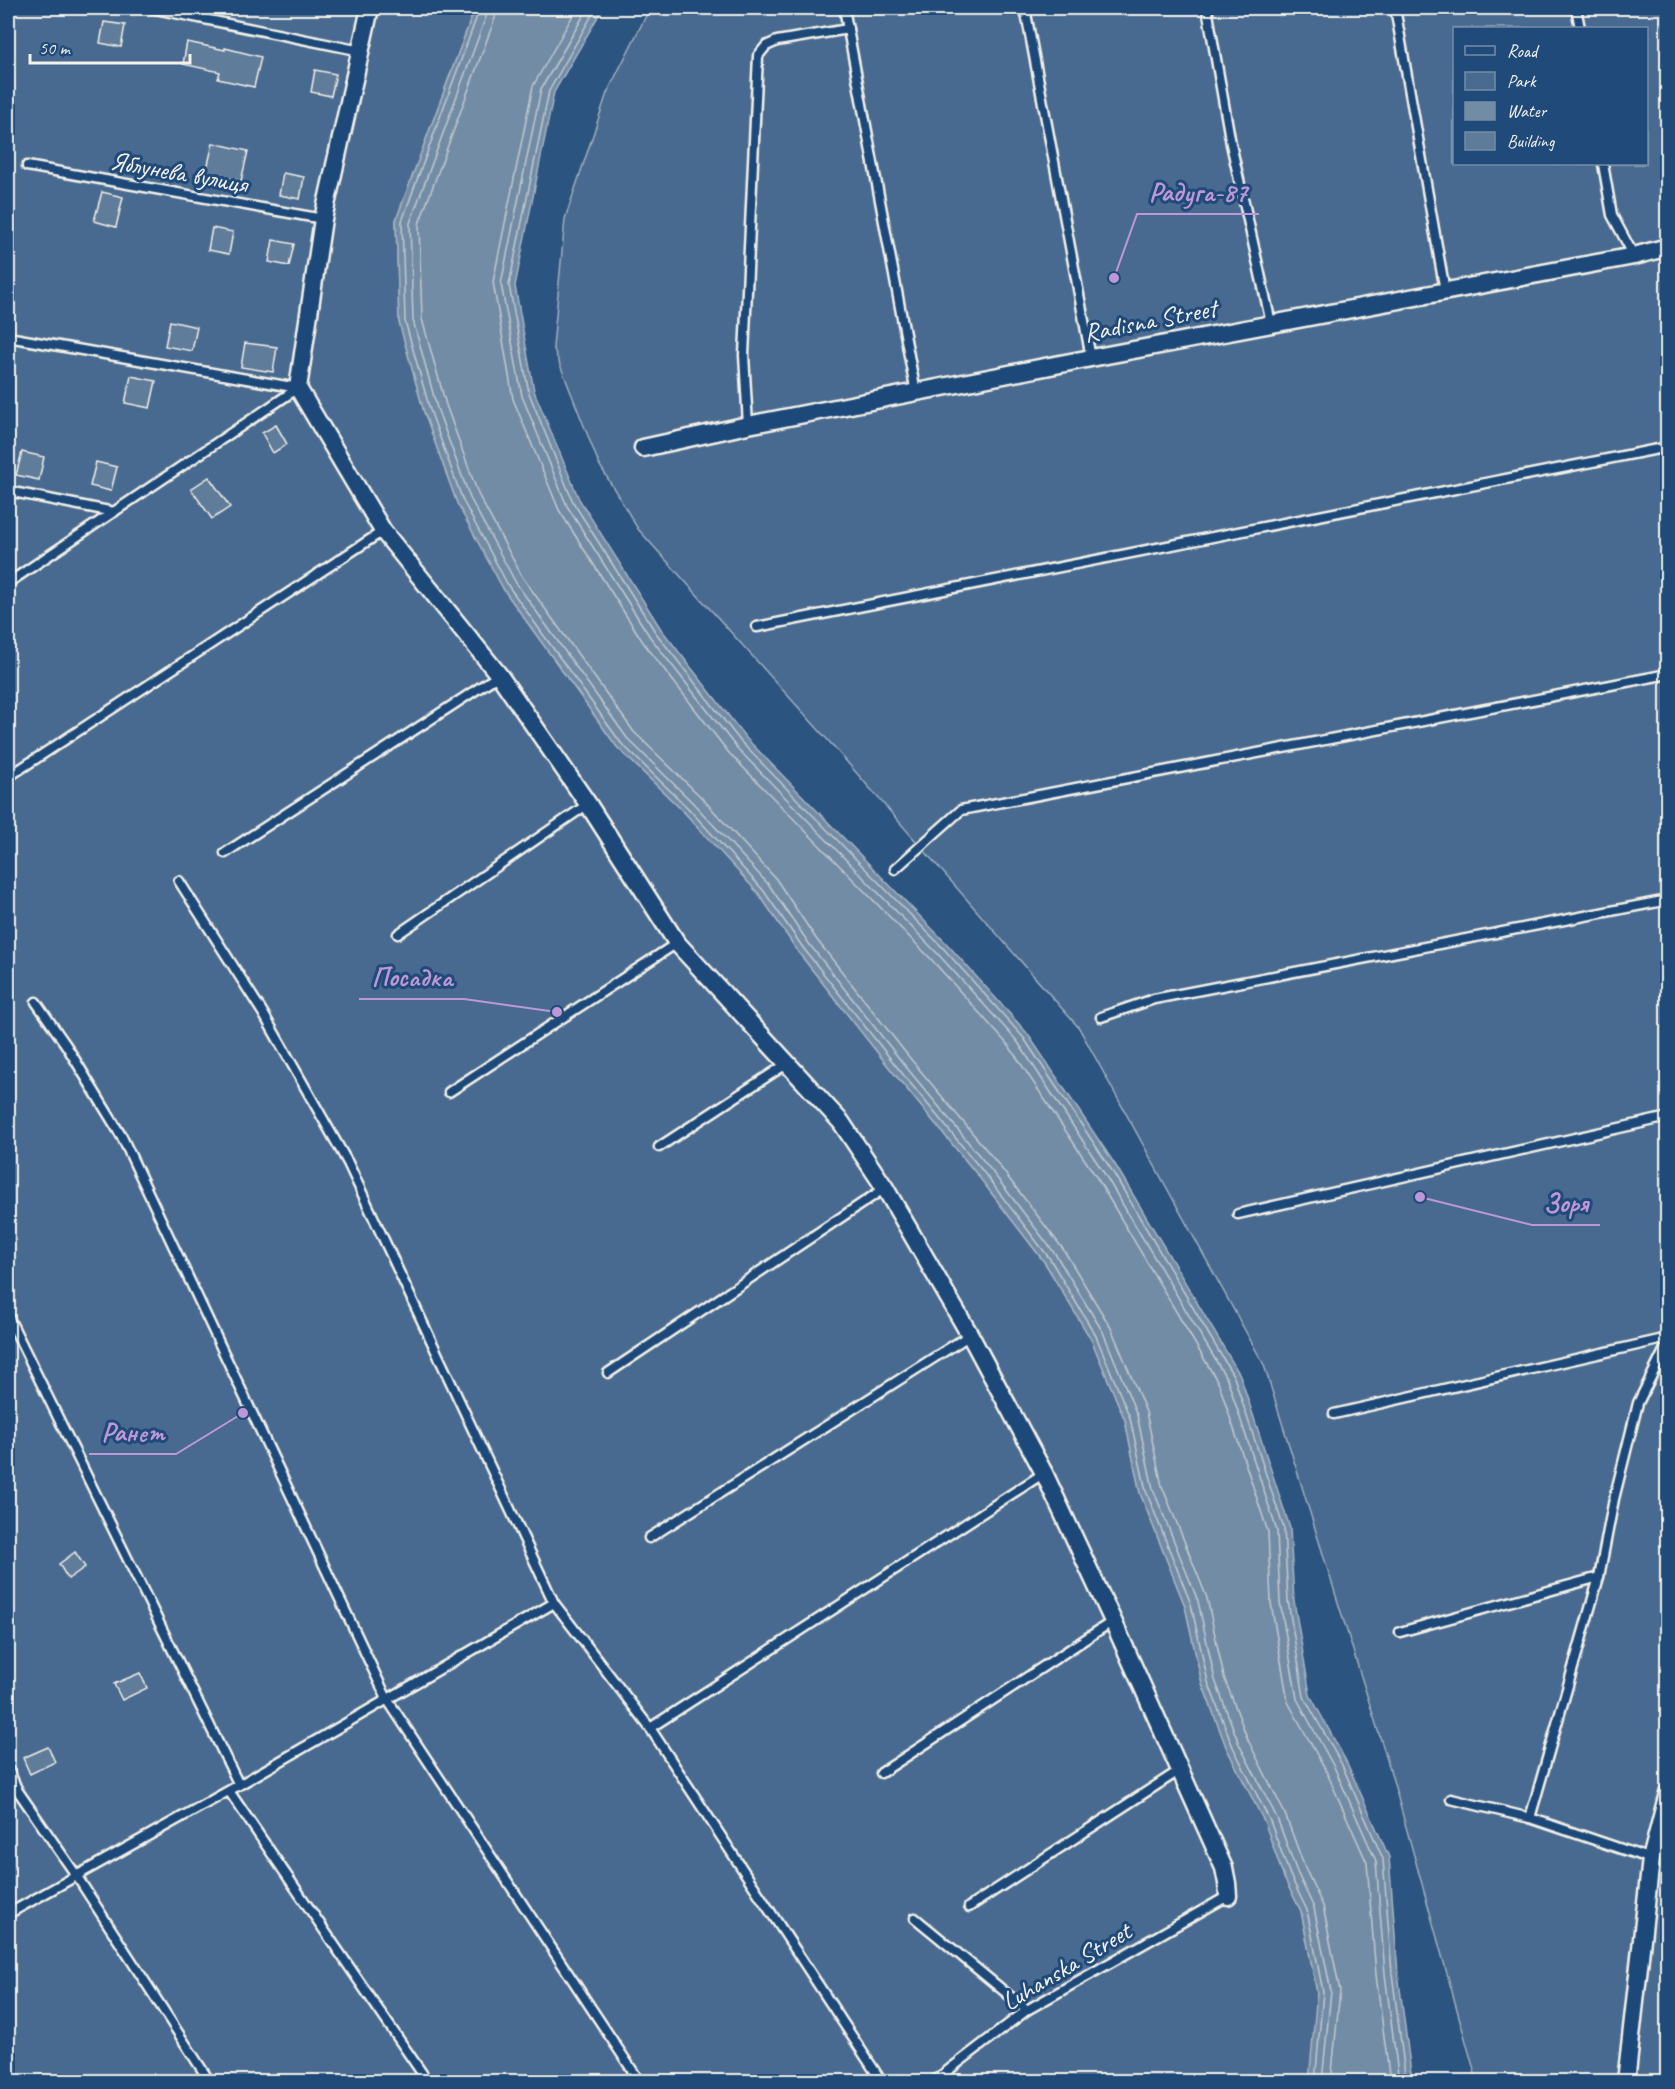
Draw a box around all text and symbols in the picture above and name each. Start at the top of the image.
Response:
scale bar [30,27,190,65]
legend [1453,27,1648,165]
text: 50 m [39,37,72,59]
text: Road [1507,40,1540,62]
text: Park [1507,70,1537,92]
text: Water [1507,100,1548,122]
text: Building [1507,130,1556,152]
street label: Яблунева вулиця [108,144,252,201]
callout: Радуга-87 [1137,169,1259,214]
text: Радуга-87 [1149,175,1250,209]
street label: Radisna Street [1081,291,1222,350]
callout: Посадка [359,954,464,999]
text: Посадка [372,960,454,994]
callout: Зоря [1532,1180,1600,1225]
text: Зоря [1544,1186,1591,1220]
callout: Ранет [89,1409,176,1454]
text: Ранет [102,1415,166,1449]
street label: Luhanska Street [996,1914,1139,2018]

